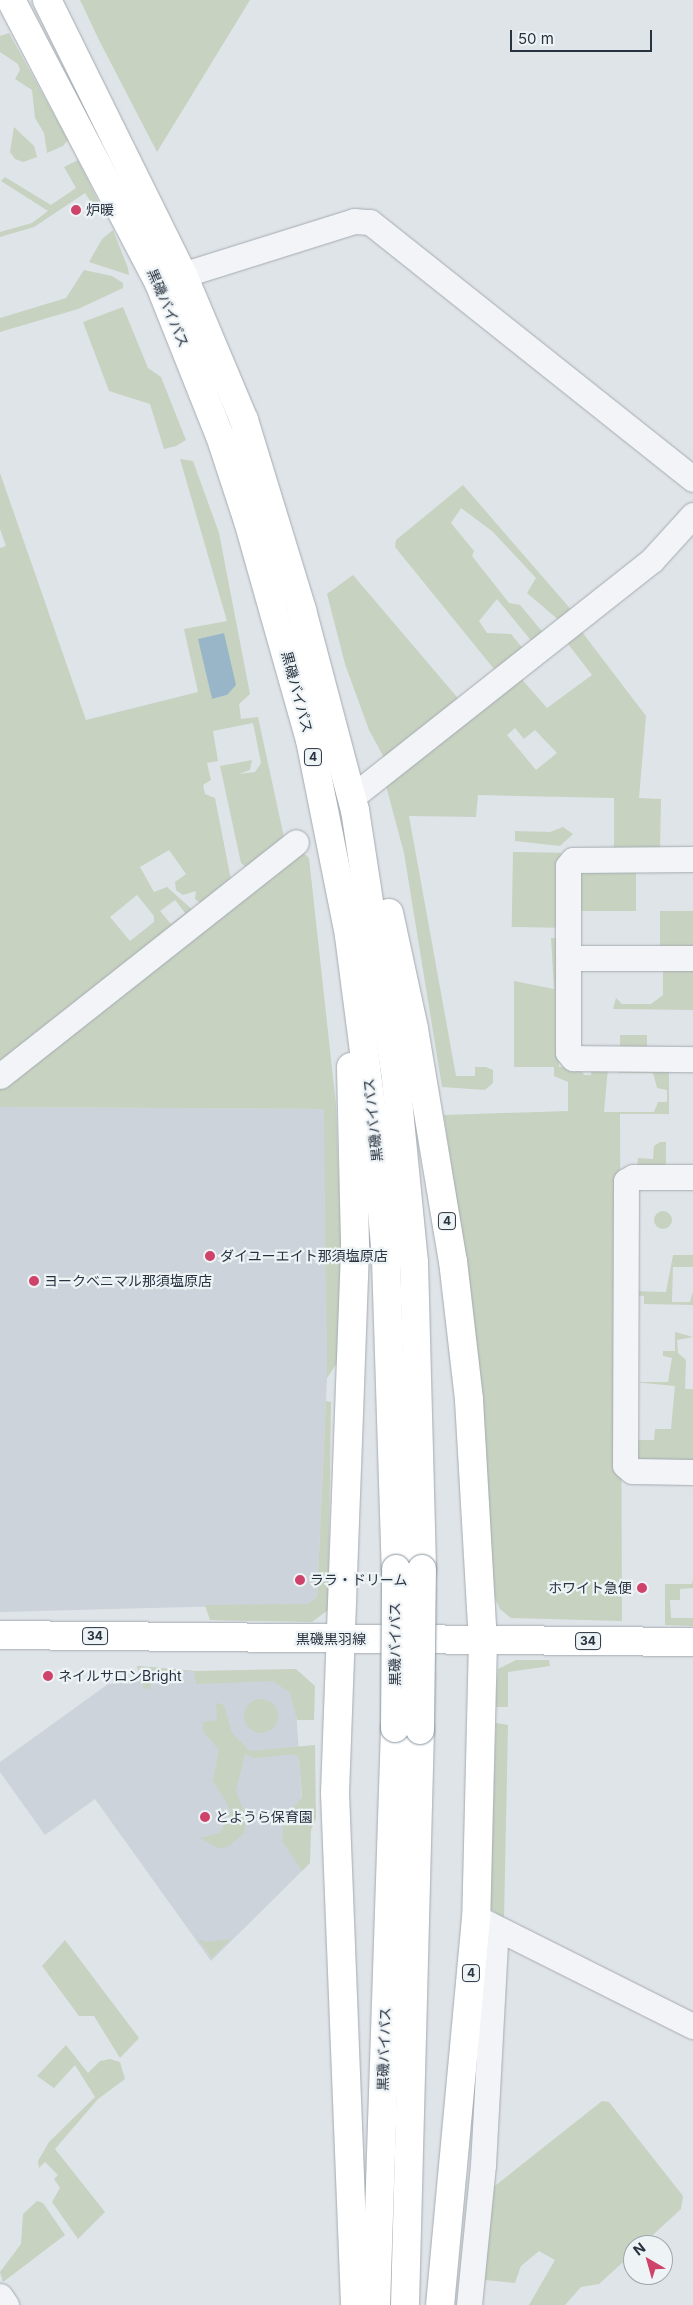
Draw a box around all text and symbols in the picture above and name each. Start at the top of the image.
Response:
scale bar [513,20,656,52]
text: 50 m [518,29,554,48]
place label: 炉暖 [86,202,114,218]
marker: 炉暖 [70,204,82,216]
street label: 黒磯バイパス [144,266,192,350]
street label: 黒磯バイパス [278,649,316,735]
road number: 4 [303,748,323,766]
street label: 黒磯バイパス [360,1077,386,1163]
road number: 4 [437,1212,457,1230]
place label: ダイユーエイト那須塩原店 [220,1248,388,1264]
marker: ダイユーエイト那須塩原店 [204,1250,216,1262]
place label: ヨークベニマル那須塩原店 [44,1273,212,1289]
marker: ヨークベニマル那須塩原店 [28,1275,40,1287]
place label: ララ・ドリーム [310,1572,408,1588]
marker: ララ・ドリーム [294,1574,306,1586]
place label: ホワイト急便 [548,1580,632,1596]
marker: ホワイト急便 [636,1582,648,1594]
street label: 黒磯バイパス [387,1602,403,1686]
road number: 34 [81,1626,109,1645]
street label: 黒磯黒羽線 [296,1631,366,1647]
road number: 34 [574,1632,602,1650]
place label: ネイルサロンBright [58,1668,181,1684]
marker: ネイルサロンBright [42,1670,54,1682]
place label: とようら保育園 [215,1809,313,1825]
marker: とようら保育園 [199,1811,211,1823]
road number: 4 [461,1964,481,1982]
street label: 黒磯バイパス [374,2007,394,2091]
north arrow [623,2235,673,2285]
text: N [630,2239,649,2259]

